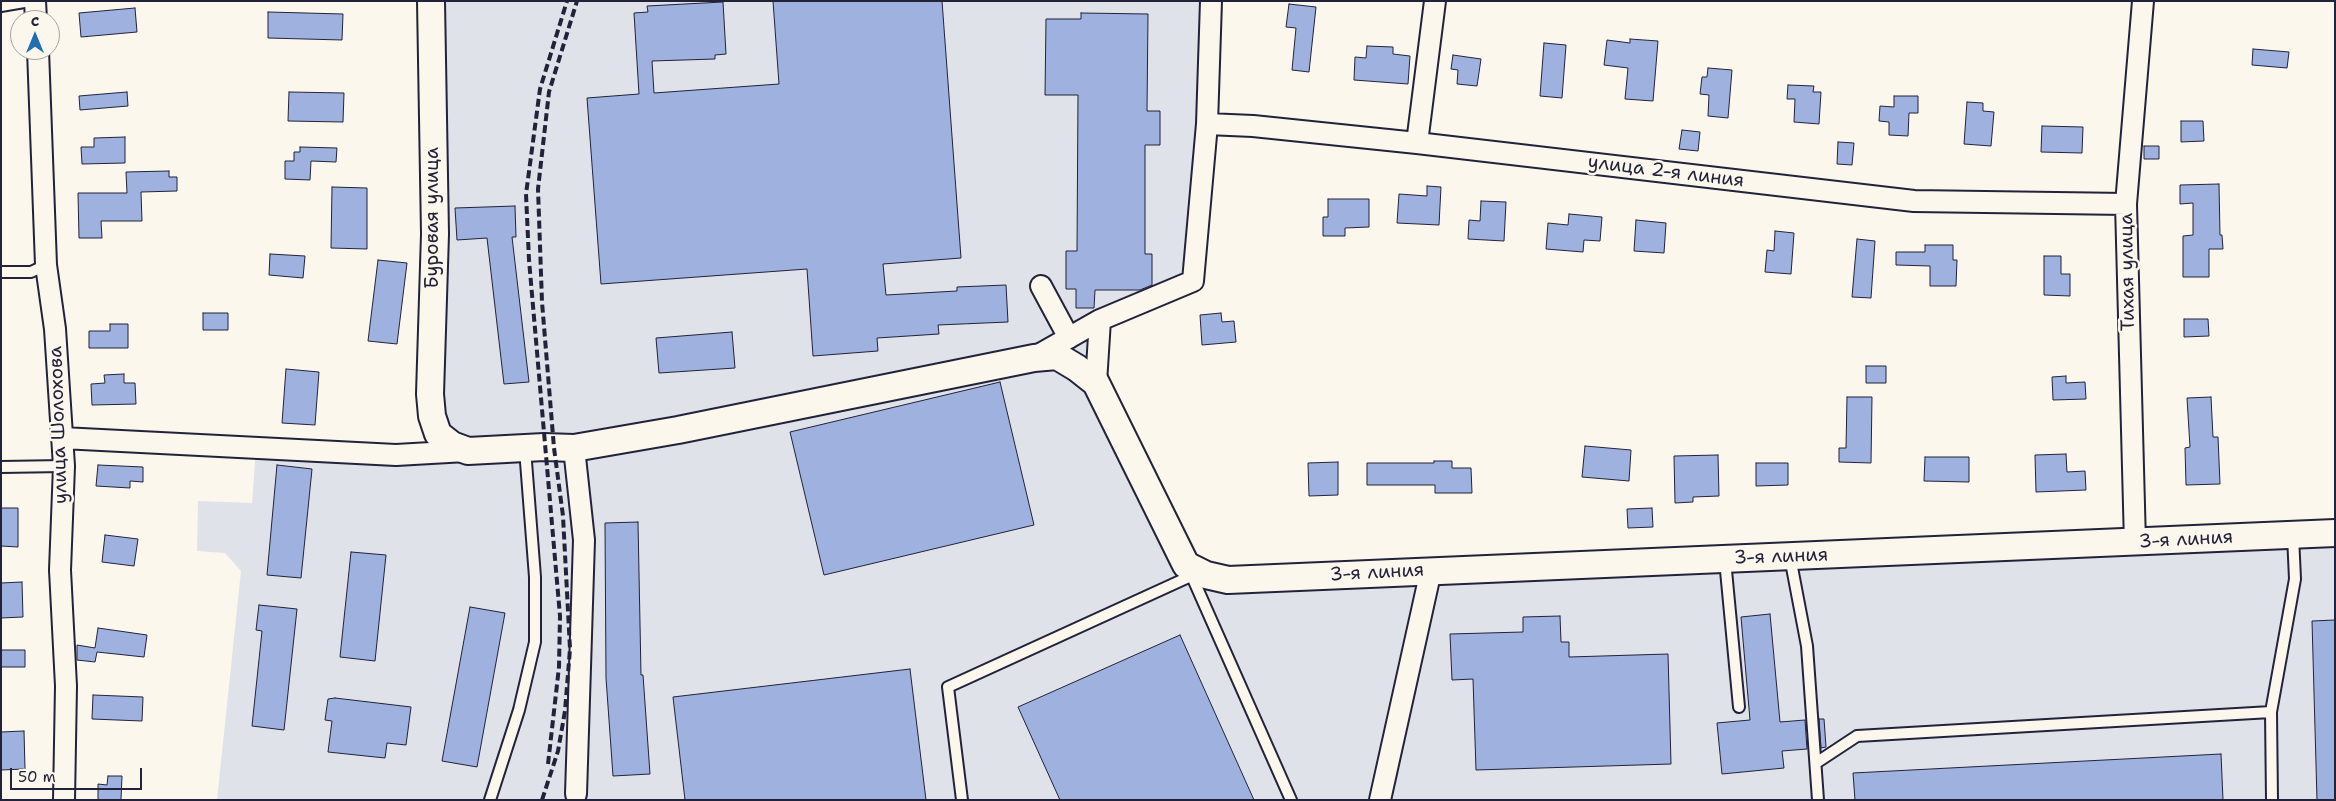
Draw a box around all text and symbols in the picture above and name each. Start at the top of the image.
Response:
north arrow [10,10,60,60]
text: С [31,12,39,30]
street label: Буровая улица [422,147,444,289]
street label: улица 2-я линия [1587,151,1745,193]
street label: Тихая улица [2116,213,2140,331]
street label: улица Шолохова [45,346,73,504]
street label: 3-я линия [2138,526,2234,554]
street label: 3-я линия [1733,544,1829,570]
street label: 3-я линия [1329,559,1425,587]
scale bar [12,758,145,790]
text: 50 m [18,767,56,787]

